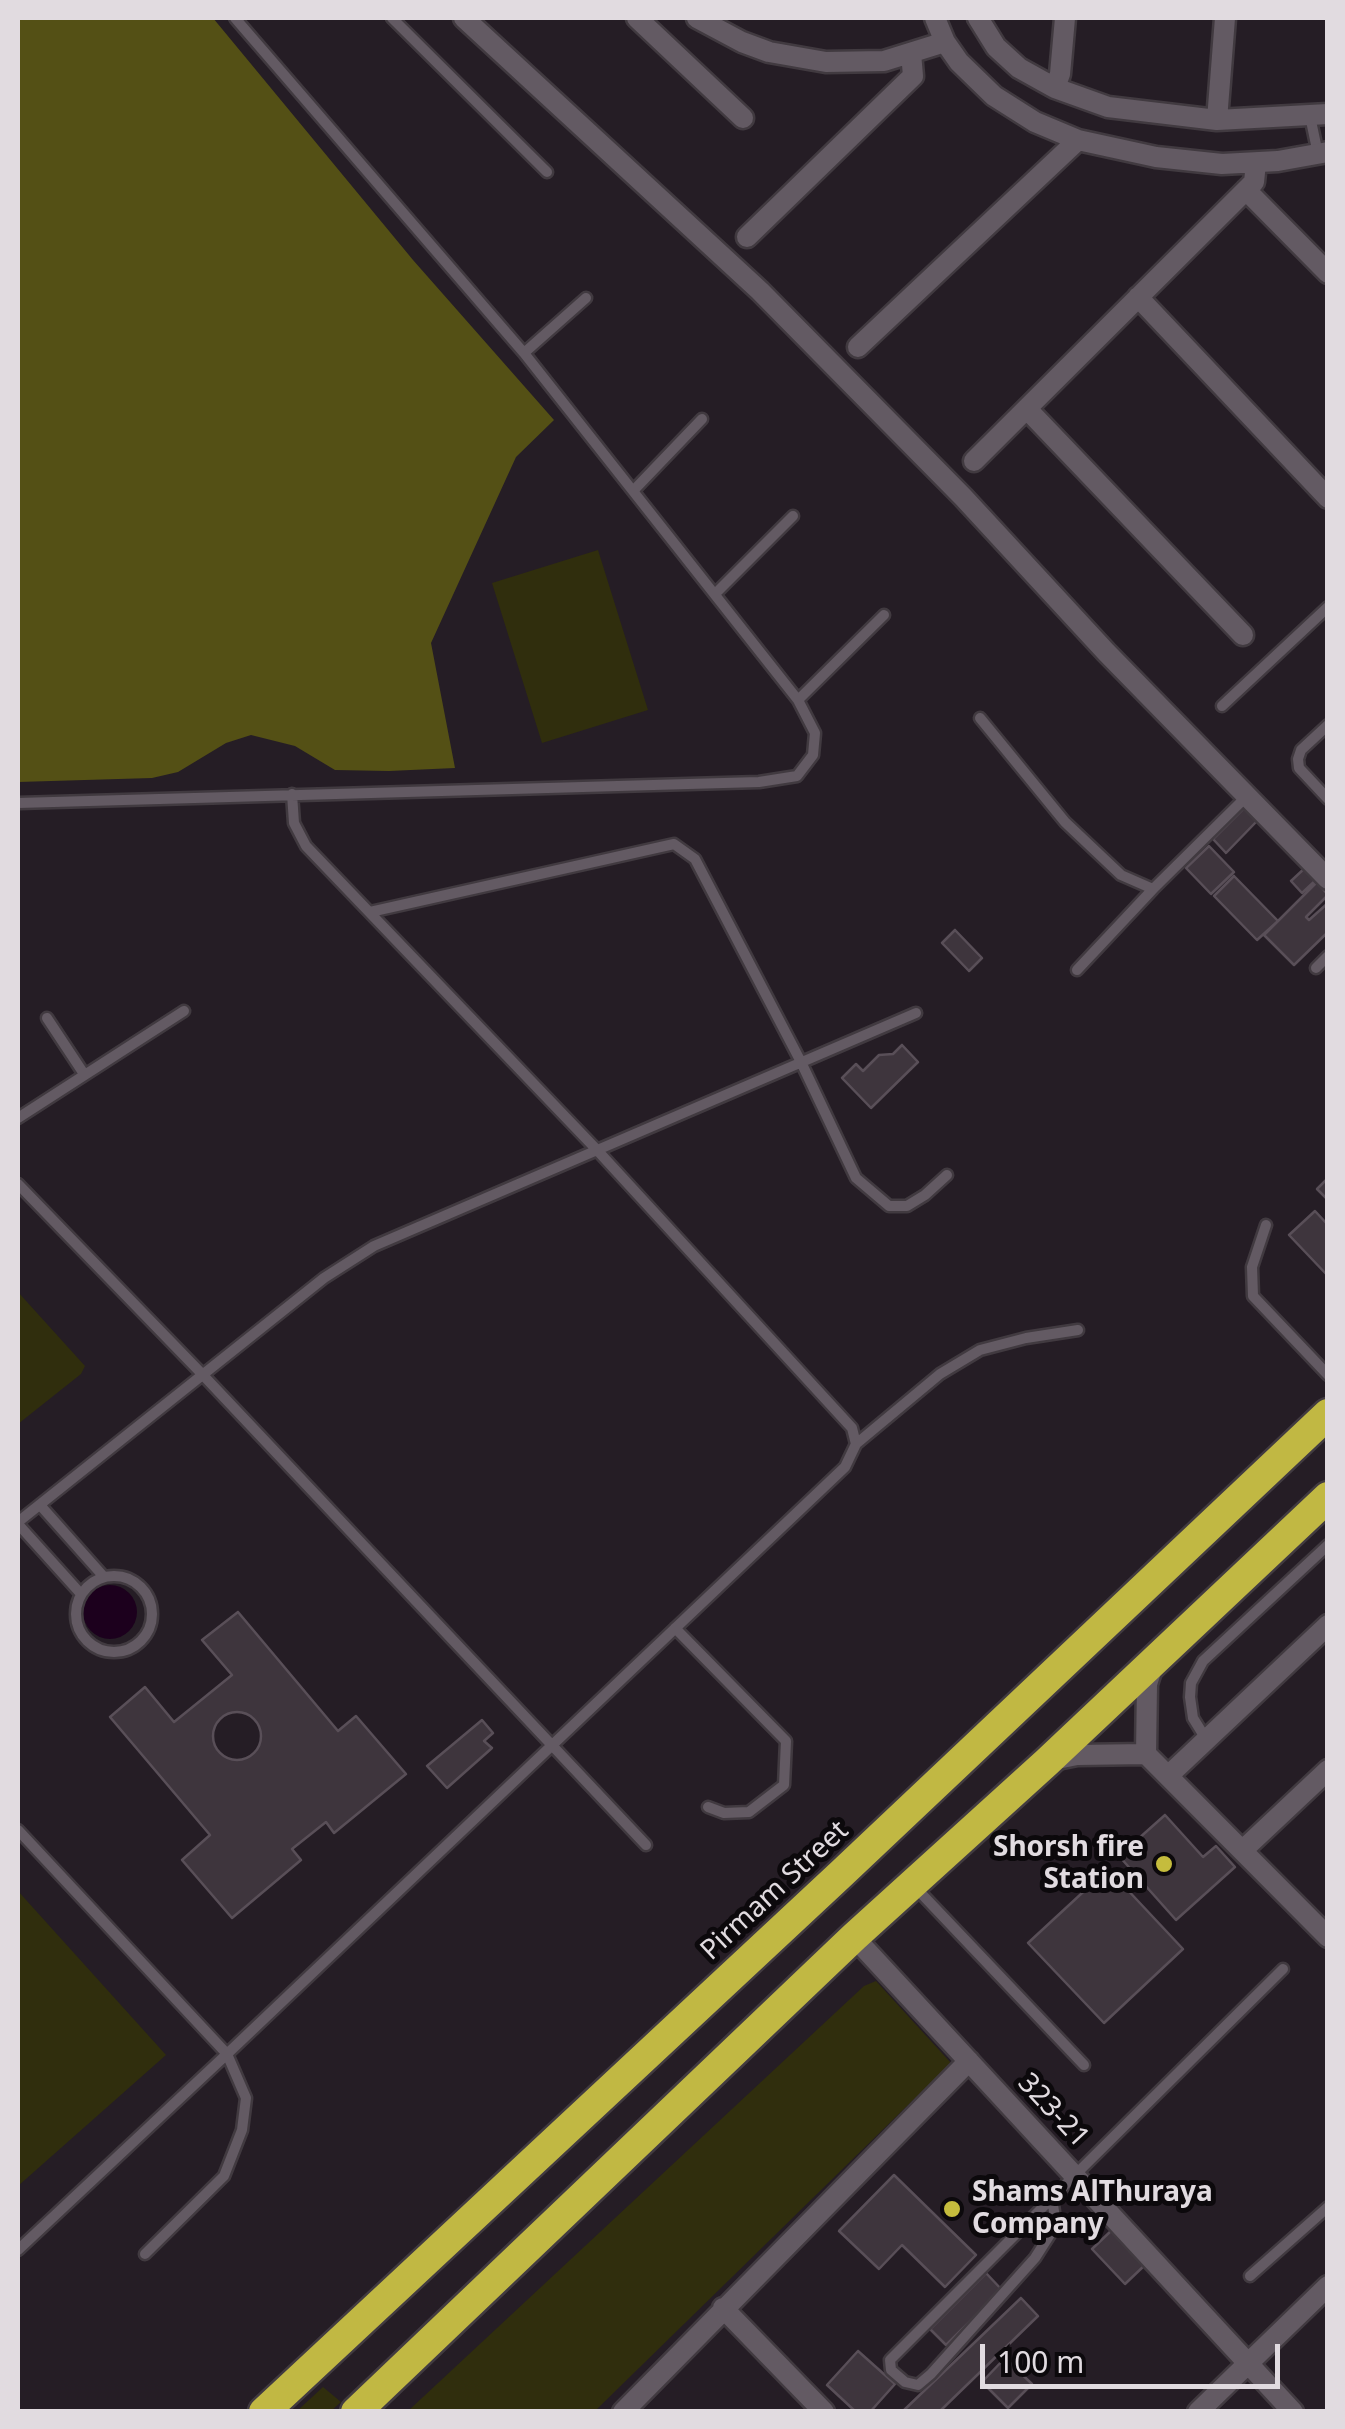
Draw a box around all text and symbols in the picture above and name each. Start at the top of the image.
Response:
street label: Pirmam Street [694,1814,856,1968]
place label: Shorsh fire Station [993,1831,1144,1897]
marker: Shorsh fire Station [1153,1853,1175,1875]
street label: 323-21 [1010,2067,1096,2155]
place label: Shams AlThuraya Company [972,2176,1213,2242]
marker: Shams AlThuraya Company [941,2198,963,2220]
scale bar [985,2324,1285,2386]
text: 100 m [997,2341,1084,2382]

